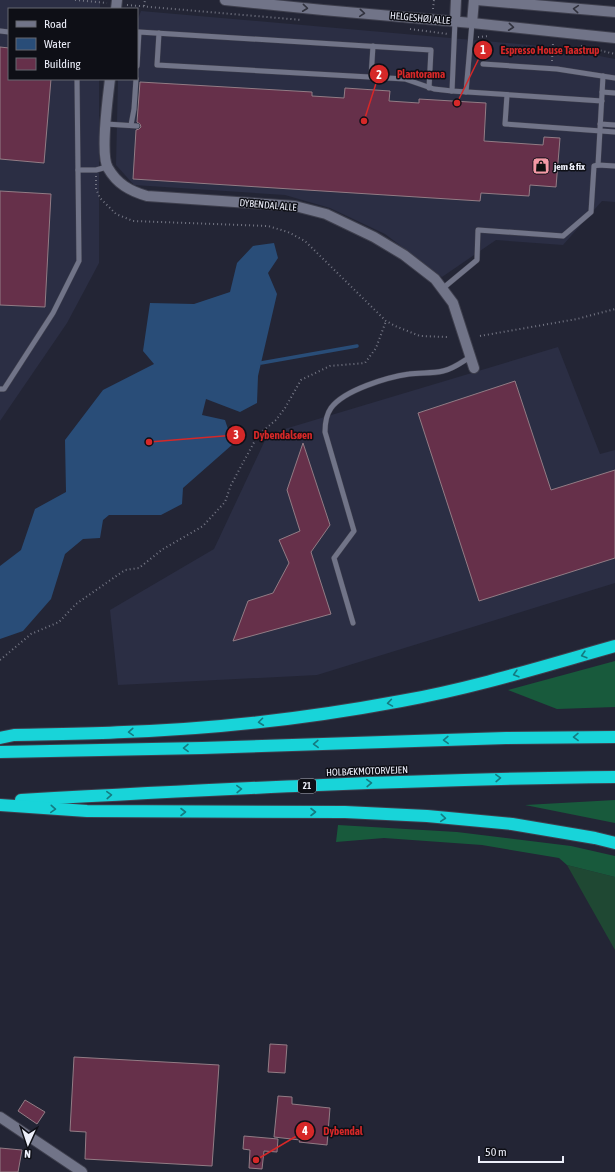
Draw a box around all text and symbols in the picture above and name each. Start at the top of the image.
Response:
one-way arrow [302,4,308,13]
one-way arrow [573,4,579,13]
legend [8,8,138,80]
one-way arrow [359,9,365,18]
street label: HELGESHØJ ALLE [389,10,451,26]
text: Road [44,17,67,31]
one-way arrow [508,22,514,31]
text: Water [44,37,71,51]
callout: Espresso House Taastrup [473,38,608,61]
text: 1 [480,43,486,57]
text: Espresso House Taastrup [501,44,599,56]
text: Building [44,57,82,71]
callout: Plantorama [369,63,453,86]
text: 2 [376,68,382,82]
text: Plantorama [397,68,445,80]
shop icon: jem & fix [531,156,551,176]
place label: jem & fix [553,161,585,172]
street label: DYBENDAL ALLE [239,197,298,213]
callout: Dybendalsøen [226,424,320,447]
text: 3 [233,428,239,442]
text: Dybendalsøen [254,429,312,441]
one-way arrow [581,650,588,659]
one-way arrow [513,669,520,678]
one-way arrow [386,698,393,707]
one-way arrow [258,717,264,726]
one-way arrow [128,727,134,736]
one-way arrow [573,733,579,741]
one-way arrow [443,736,449,744]
one-way arrow [313,740,319,748]
one-way arrow [183,744,189,752]
street label: HOLBÆKMOTORVEJEN [326,764,408,778]
one-way arrow [495,774,501,782]
road number: 21 [298,779,316,793]
one-way arrow [366,779,372,788]
one-way arrow [236,784,242,793]
one-way arrow [106,791,112,800]
one-way arrow [50,804,56,813]
one-way arrow [180,808,186,816]
one-way arrow [310,808,316,816]
one-way arrow [440,813,446,822]
callout: Dybendal [295,1120,371,1143]
north arrow [8,1124,48,1164]
text: 4 [301,1124,308,1138]
text: Dybendal [323,1125,364,1137]
scale bar [479,1138,563,1164]
text: 50 m [485,1145,507,1159]
text: N [24,1148,31,1160]

